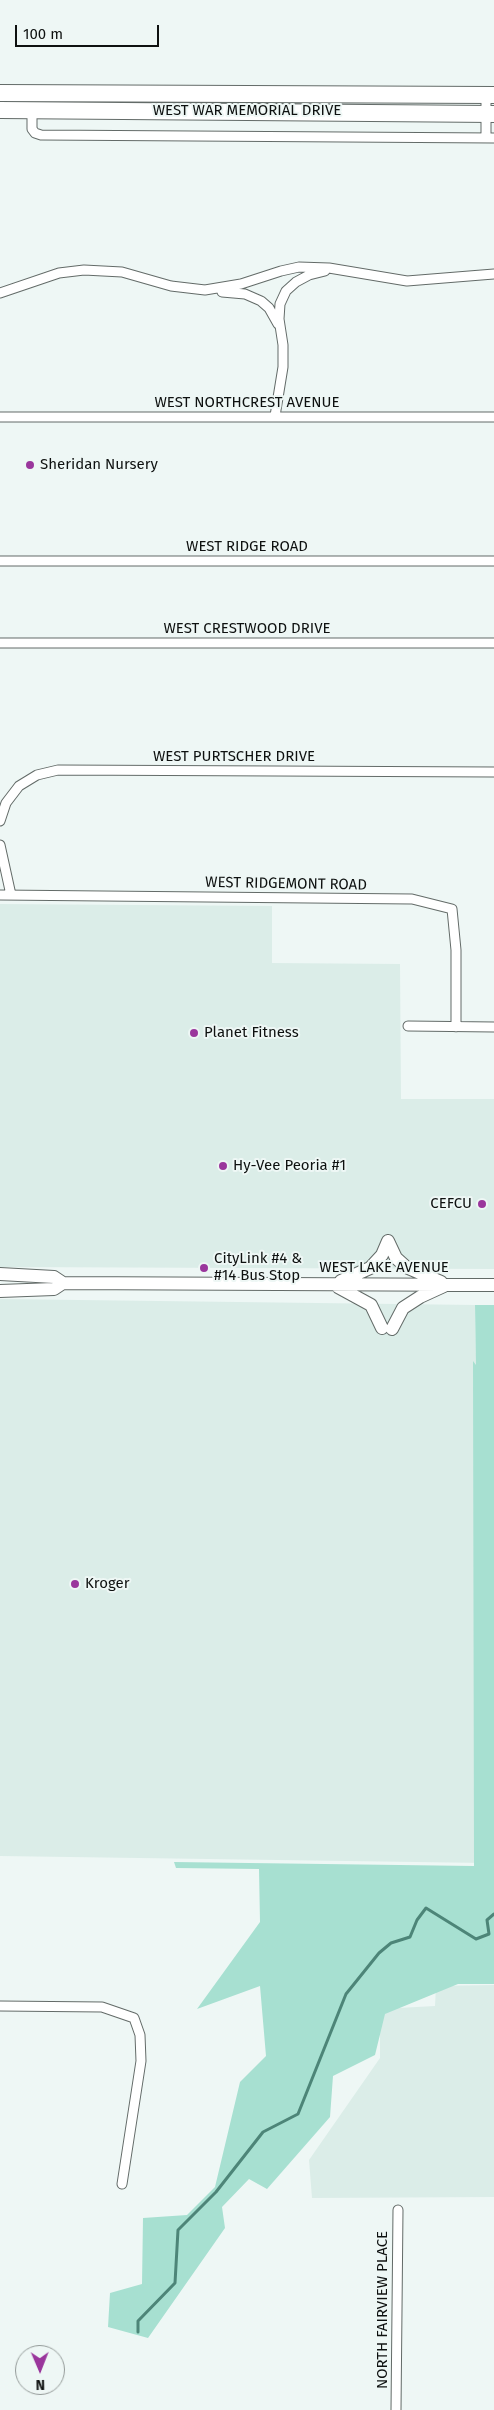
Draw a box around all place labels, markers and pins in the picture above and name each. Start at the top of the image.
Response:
place label: Sheridan Nursery [40,456,158,474]
marker: Sheridan Nursery [24,459,36,471]
place label: Planet Fitness [204,1024,299,1042]
marker: Planet Fitness [188,1027,200,1039]
place label: Hy-Vee Peoria #1 [233,1157,346,1175]
marker: Hy-Vee Peoria #1 [217,1160,229,1172]
place label: CEFCU [430,1195,472,1213]
marker: CEFCU [476,1198,488,1210]
place label: CityLink #4 & #14 Bus Stop [214,1250,302,1285]
marker: CityLink #4 & #14 Bus Stop [198,1262,210,1274]
place label: Kroger [85,1575,129,1593]
marker: Kroger [69,1578,81,1590]

